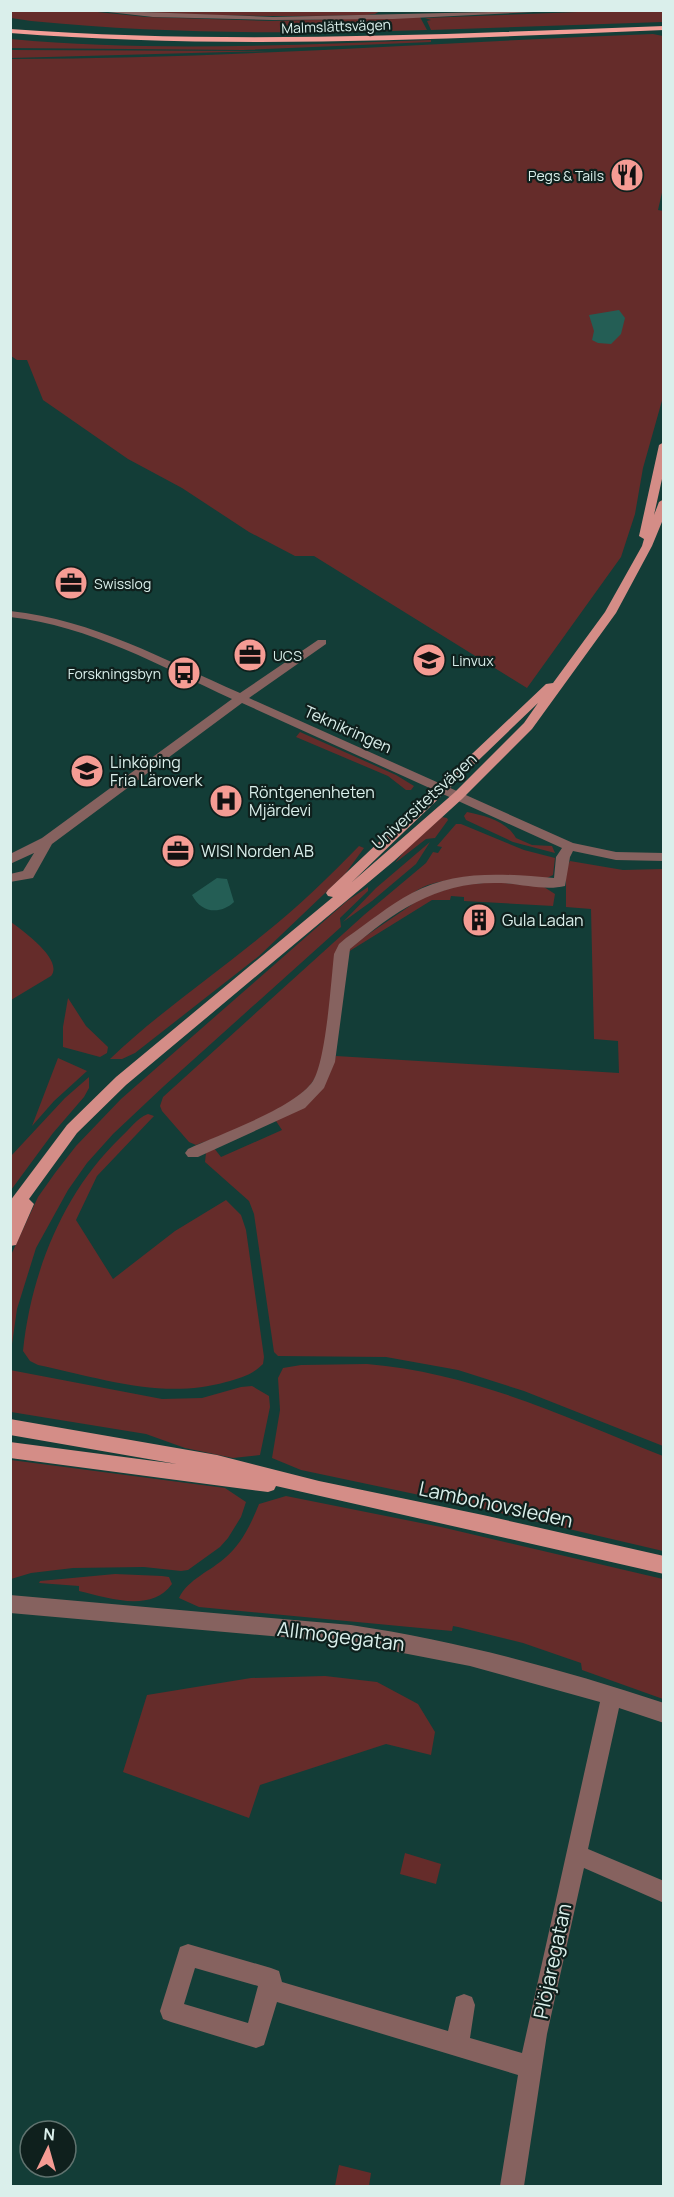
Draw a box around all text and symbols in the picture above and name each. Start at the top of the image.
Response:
street label: Malmslättsvägen [281,15,391,37]
restaurant icon: Pegs & Tails [609,157,645,193]
place label: Pegs & Tails [528,166,604,185]
office icon: Swisslog [53,565,89,601]
place label: Swisslog [94,574,151,593]
office icon: UCS [232,637,268,673]
school or university icon: Linvux [411,642,447,678]
place label: UCS [273,646,302,665]
place label: Linvux [452,651,494,670]
bus stop icon: Forskningsbyn [166,655,202,691]
place label: Forskningsbyn [68,664,161,683]
street label: Teknikringen [301,700,395,758]
street label: Universitetsvägen [367,748,481,854]
place label: Linköping Fria Läroverk [110,751,203,791]
school or university icon: Linköping Fria Läroverk [69,753,105,789]
place label: Röntgenenheten Mjärdevi [249,781,375,821]
hospital icon: Röntgenenheten Mjärdevi [208,783,244,819]
office icon: WISI Norden AB [160,833,196,869]
place label: WISI Norden AB [201,840,314,862]
building icon: Gula Ladan [461,902,497,938]
place label: Gula Ladan [502,909,584,931]
street label: Lambohovsleden [416,1474,576,1534]
street label: Allmogegatan [276,1615,406,1657]
street label: Plöjaregatan [527,1901,577,2021]
north arrow [18,2119,78,2179]
text: N [43,2123,56,2146]

